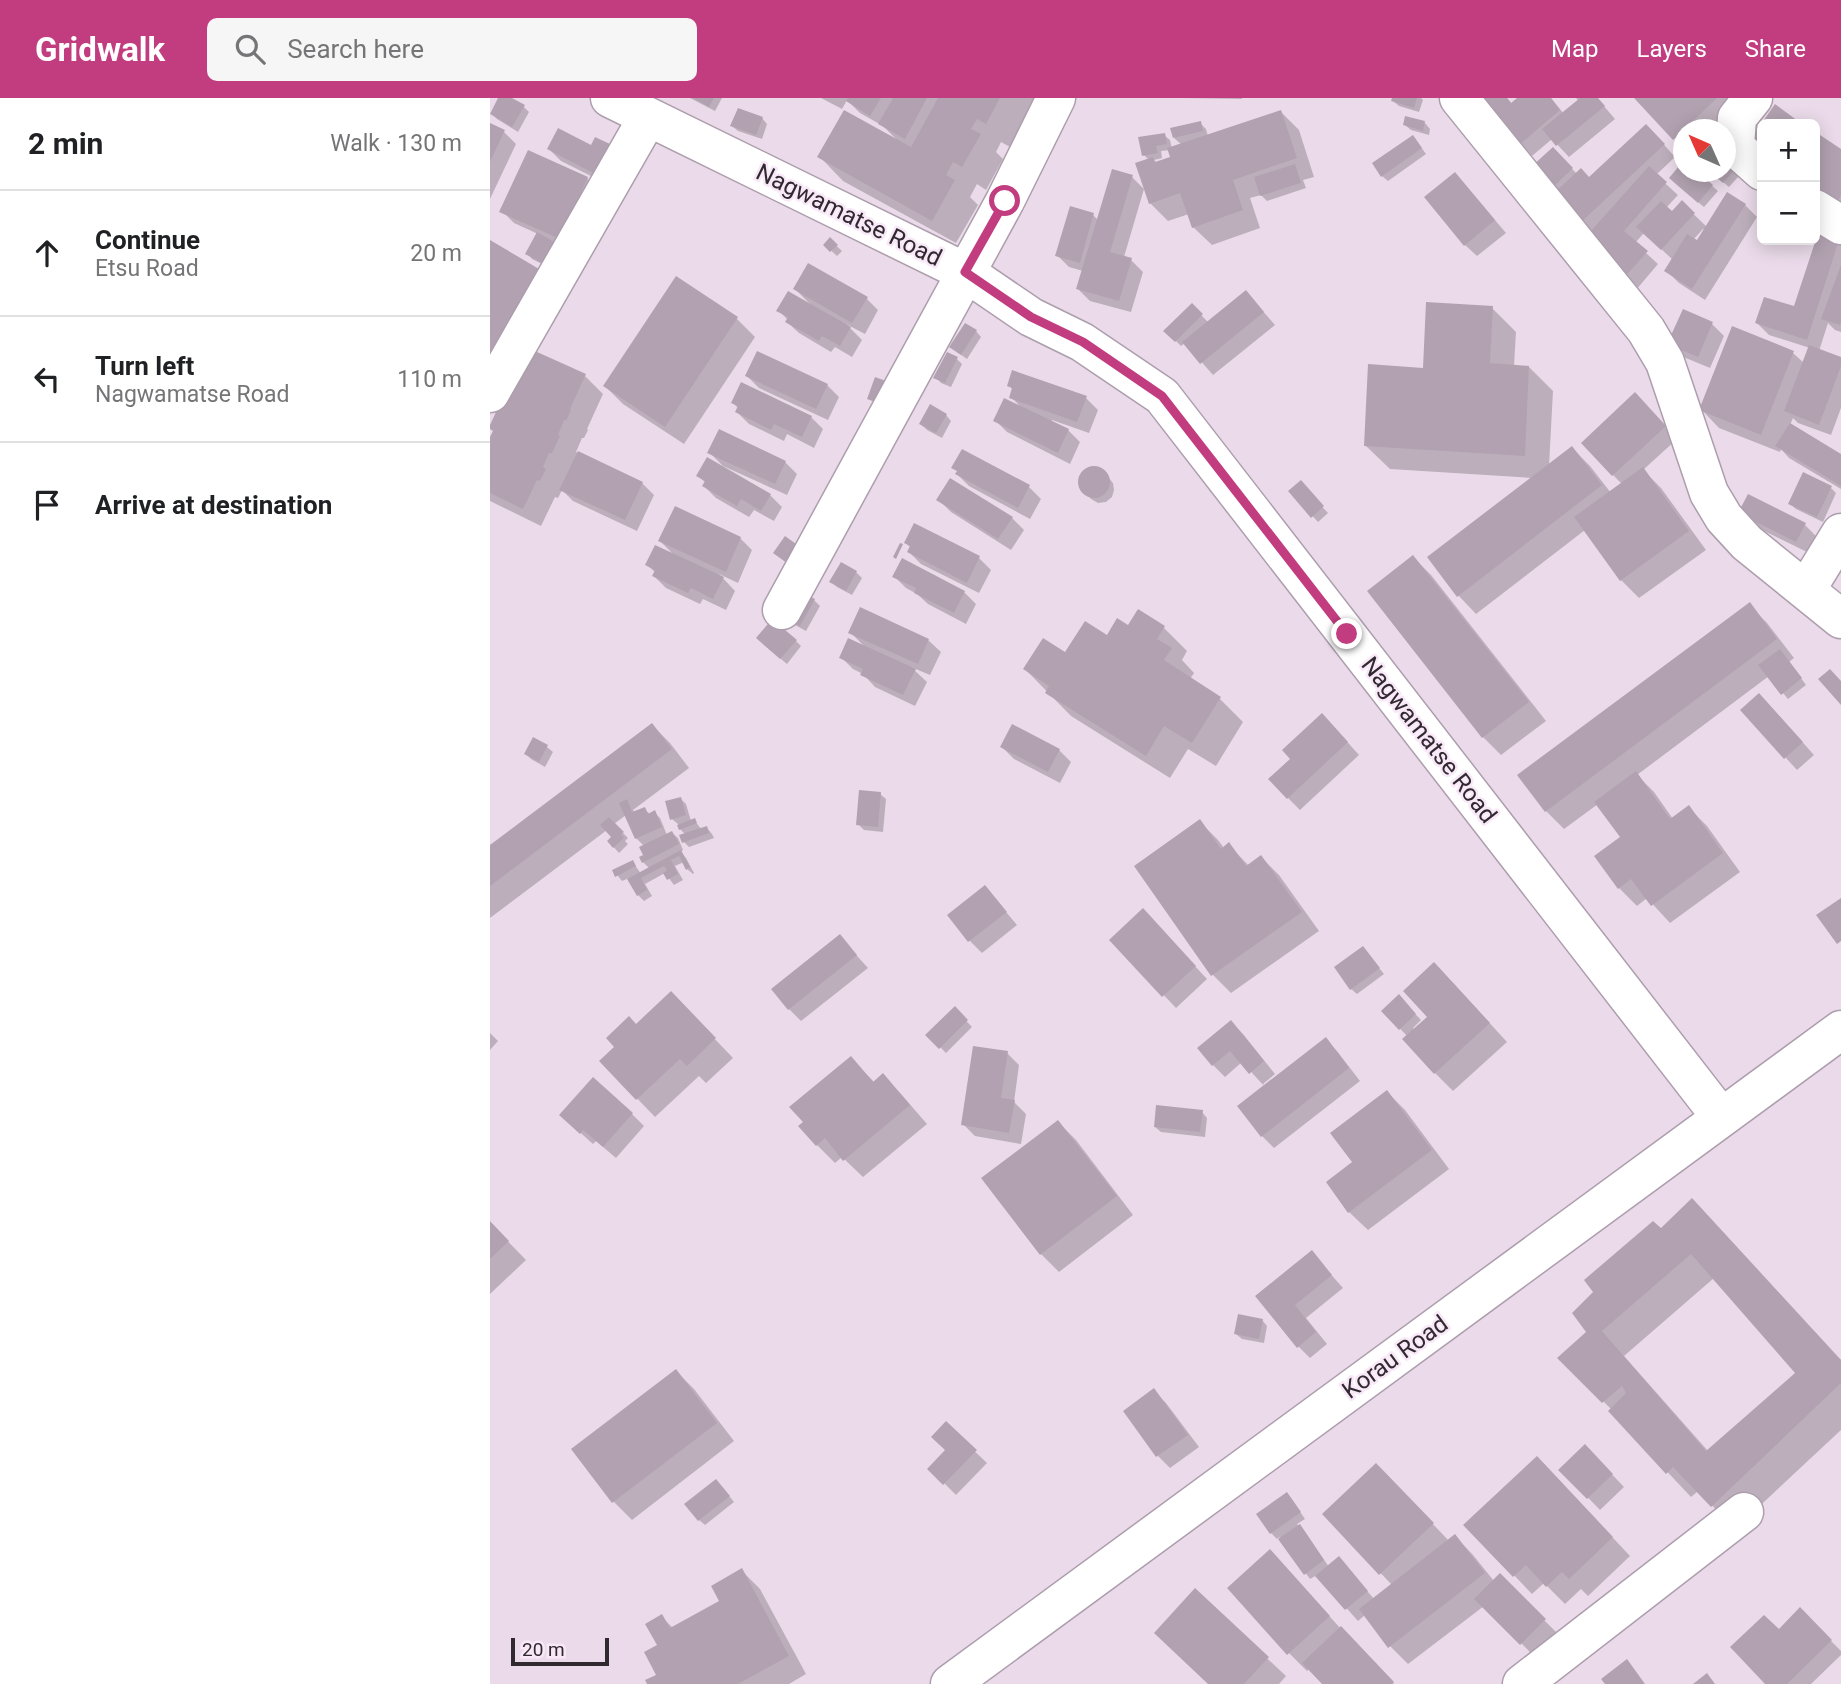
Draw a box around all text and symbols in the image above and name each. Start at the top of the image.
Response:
search box [207,18,697,81]
text: Gridwalk [35,30,165,69]
icon: search [231,30,269,68]
text: Search here [287,34,424,64]
text: Map [1551,35,1599,63]
text: Layers [1637,35,1707,63]
text: Share [1745,35,1806,63]
north arrow [1673,119,1736,182]
map controls [1757,119,1820,245]
button: + [1757,119,1820,182]
text: 2 min [28,126,103,161]
text: Walk · 130 m [330,130,462,157]
street label: Nagwamatse Road [752,158,946,272]
button: − [1757,182,1820,245]
route start [989,185,1020,216]
text: Continue [95,225,200,255]
icon: ahead [28,234,66,272]
text: 20 m [410,240,462,267]
text: Etsu Road [95,255,199,282]
text: Turn left [95,351,194,381]
icon: left [28,360,66,398]
text: 110 m [397,366,462,393]
text: Nagwamatse Road [95,381,289,408]
icon: arrive [28,486,66,524]
text: Arrive at destination [95,490,332,520]
route end [1331,618,1362,649]
street label: Nagwamatse Road [1356,651,1502,829]
street label: Korau Road [1337,1309,1453,1405]
scale bar [511,1635,609,1667]
text: 20 m [522,1638,565,1661]

